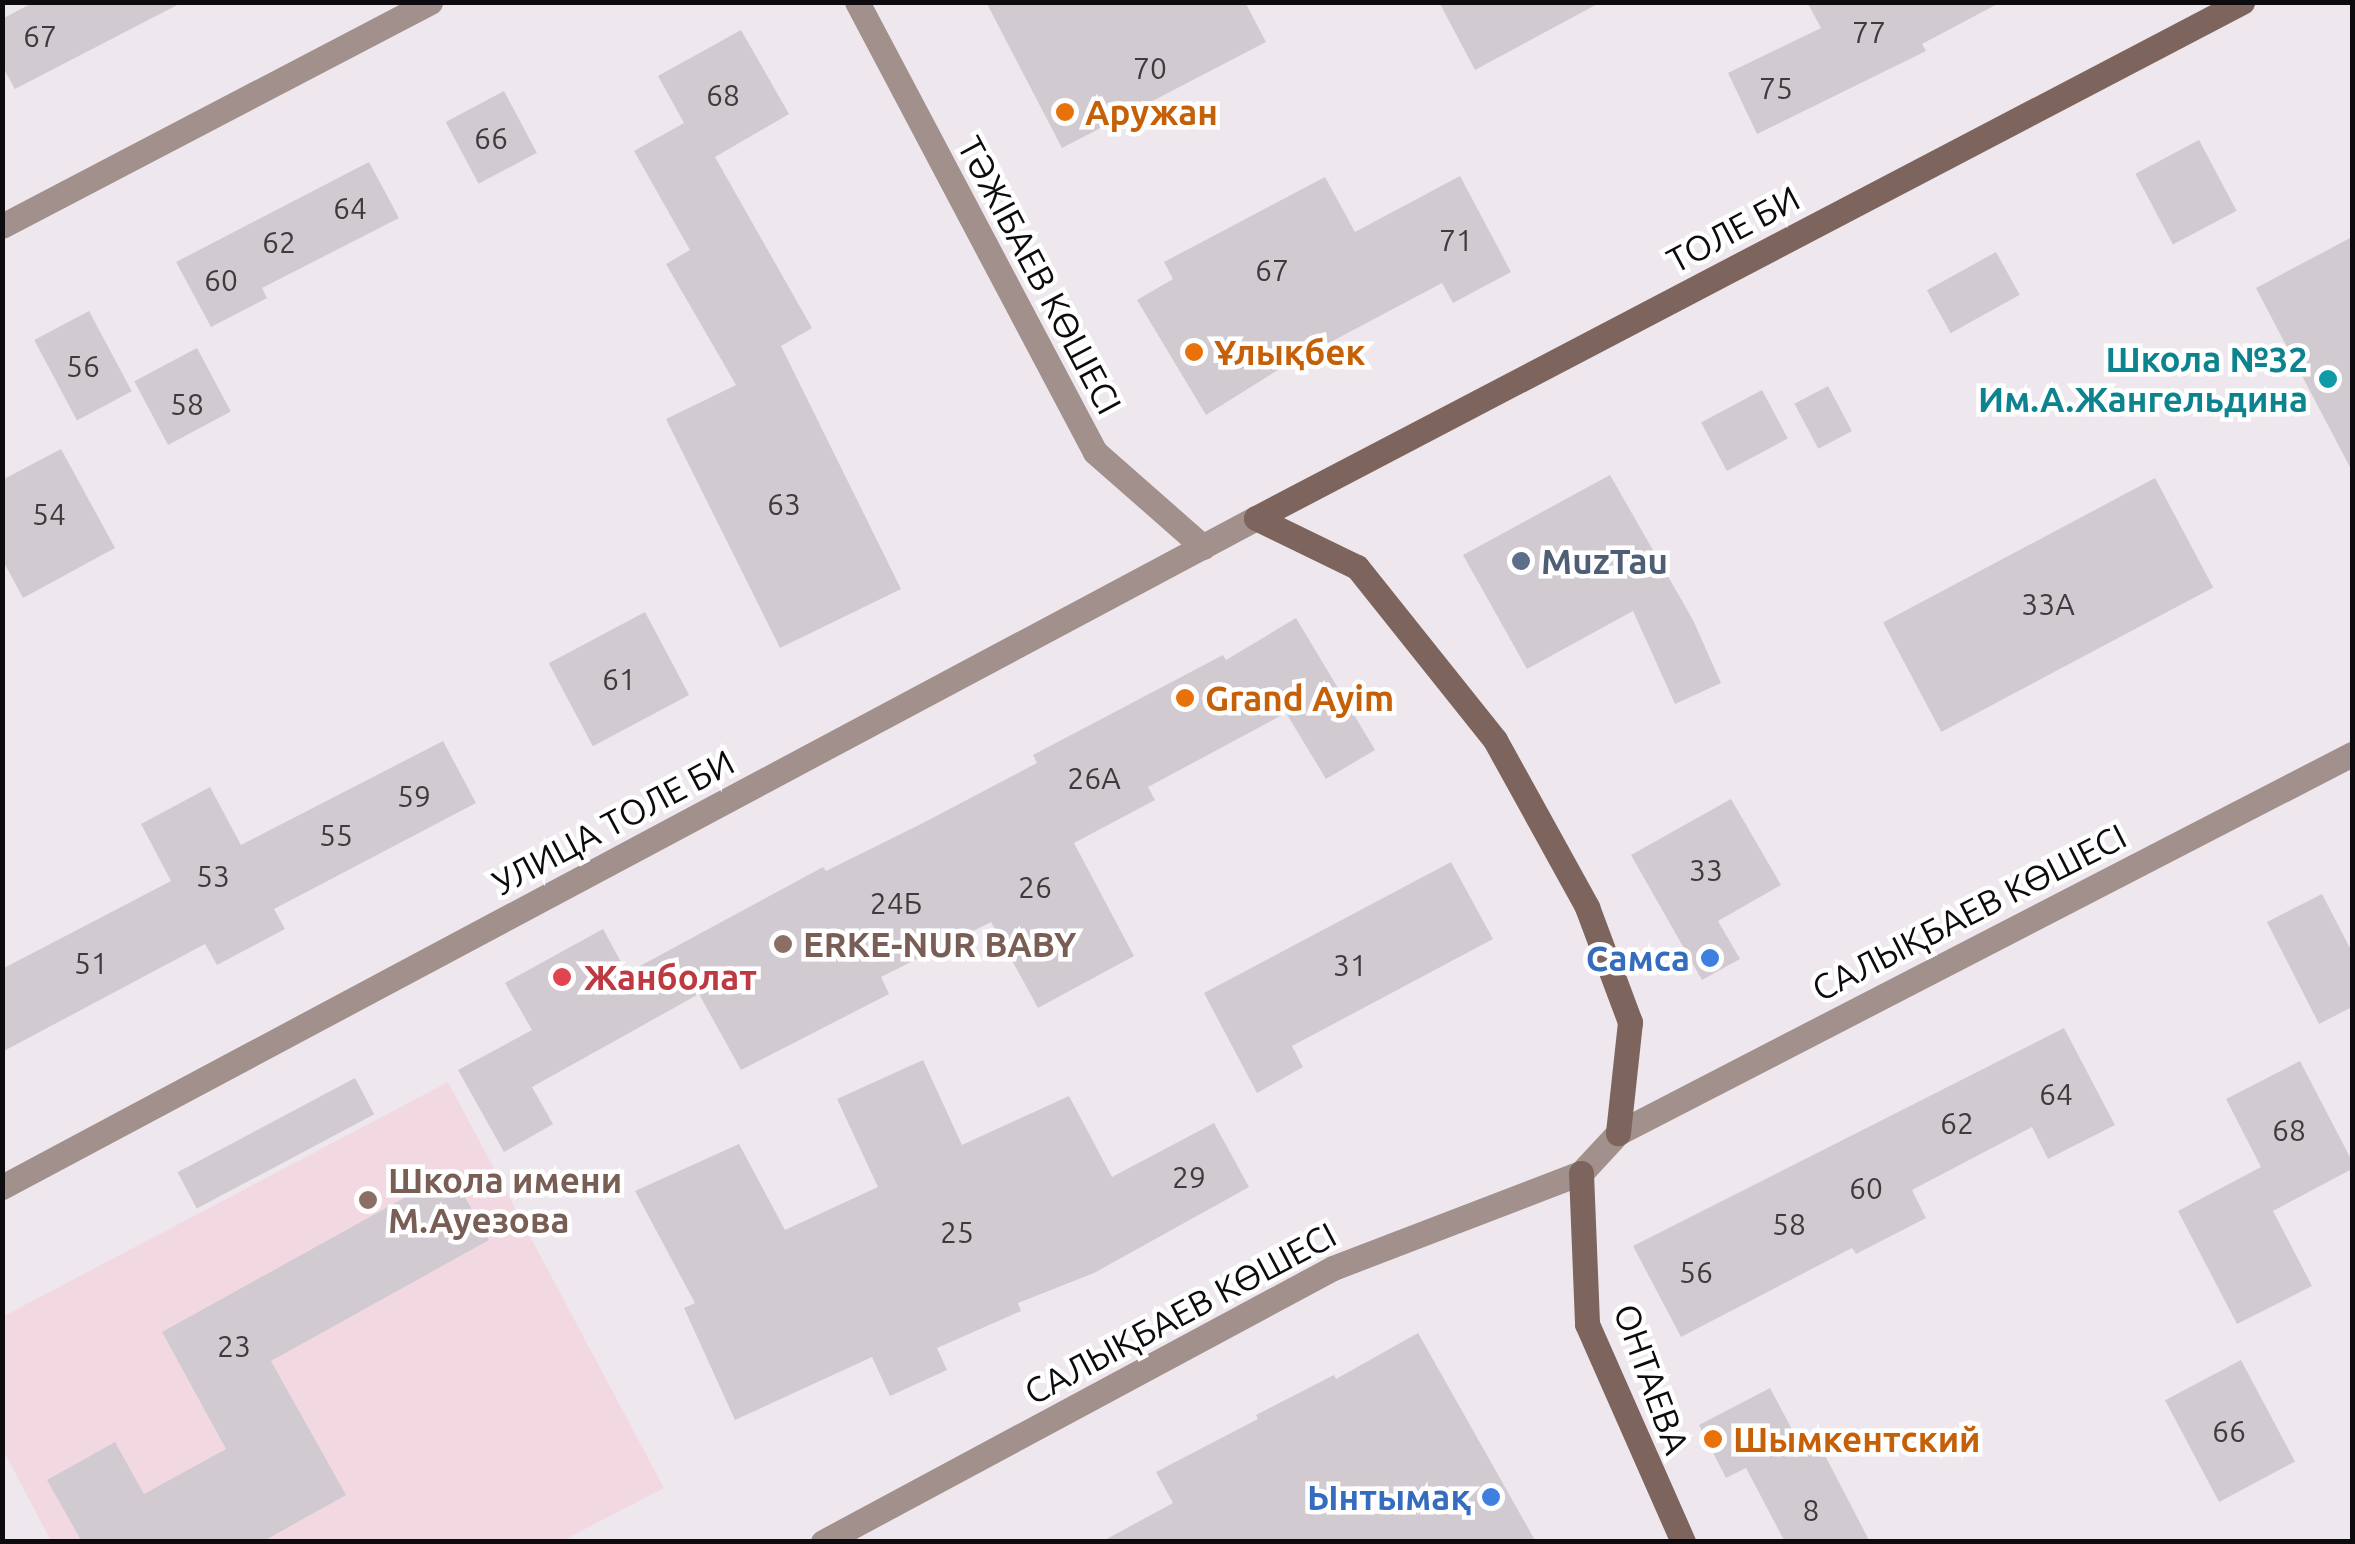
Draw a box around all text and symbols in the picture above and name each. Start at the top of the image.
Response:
house number: 77 [1852,14,1886,50]
house number: 67 [23,18,57,54]
house number: 70 [1133,50,1167,86]
house number: 75 [1759,70,1793,106]
house number: 68 [706,77,740,113]
place label: Аружан [1085,91,1218,133]
marker: Аружан [1054,101,1076,123]
house number: 66 [474,120,508,156]
street label: ТӘЖІБАЕВ КӨШЕСІ [949,129,1131,421]
street label: ТОЛЕ БИ [1659,177,1807,281]
house number: 64 [333,190,367,226]
house number: 71 [1439,222,1473,258]
house number: 62 [262,224,296,260]
house number: 67 [1255,252,1289,288]
house number: 60 [204,262,238,298]
place label: Ұлықбек [1214,331,1365,373]
place label: Школа №32 Им.А.Жангельдина [1978,338,2308,420]
marker: Ұлықбек [1183,341,1205,363]
house number: 56 [66,348,100,384]
marker: Школа №32 Им.А.Жангельдина [2317,368,2339,390]
house number: 58 [170,386,204,422]
house number: 63 [767,486,801,522]
house number: 54 [32,496,66,532]
place label: MuzTau [1541,540,1668,582]
marker: MuzTau [1510,550,1532,572]
house number: 33А [2021,586,2075,622]
house number: 61 [602,661,636,697]
place label: Grand Ayim [1205,677,1394,719]
marker: Grand Ayim [1174,687,1196,709]
street label: УЛИЦА ТОЛЕ БИ [485,741,741,903]
house number: 26А [1067,760,1121,796]
house number: 59 [397,778,431,814]
street label: САЛЫҚБАЕВ КӨШЕСІ [1805,815,2133,1009]
house number: 55 [319,817,353,853]
house number: 33 [1689,852,1723,888]
house number: 53 [196,858,230,894]
house number: 26 [1018,869,1052,905]
house number: 24Б [870,885,922,921]
place label: ERKE-NUR BABY [803,923,1076,965]
marker: ERKE-NUR BABY [772,933,794,955]
place label: Самса [1586,937,1690,979]
house number: 51 [74,945,108,981]
house number: 31 [1333,947,1367,983]
marker: Самса [1699,947,1721,969]
place label: Жанболат [584,956,757,998]
marker: Жанболат [549,964,575,990]
house number: 64 [2039,1076,2073,1112]
house number: 62 [1940,1105,1974,1141]
house number: 68 [2272,1112,2306,1148]
place label: Школа имени М.Ауезова [388,1159,622,1241]
house number: 29 [1172,1159,1206,1195]
house number: 60 [1849,1170,1883,1206]
marker: Школа имени М.Ауезова [357,1189,379,1211]
house number: 58 [1772,1206,1806,1242]
street label: САЛЫҚБАЕВ КӨШЕСІ [1017,1213,1343,1413]
house number: 25 [940,1214,974,1250]
house number: 56 [1679,1254,1713,1290]
street label: ОНТАЕВА [1605,1298,1699,1460]
house number: 23 [217,1328,251,1364]
house number: 66 [2212,1413,2246,1449]
place label: Шымкентский [1733,1418,1980,1460]
marker: Шымкентский [1702,1428,1724,1450]
place label: Ынтымақ [1307,1476,1471,1518]
marker: Ынтымақ [1480,1486,1502,1508]
house number: 8 [1803,1492,1819,1528]

